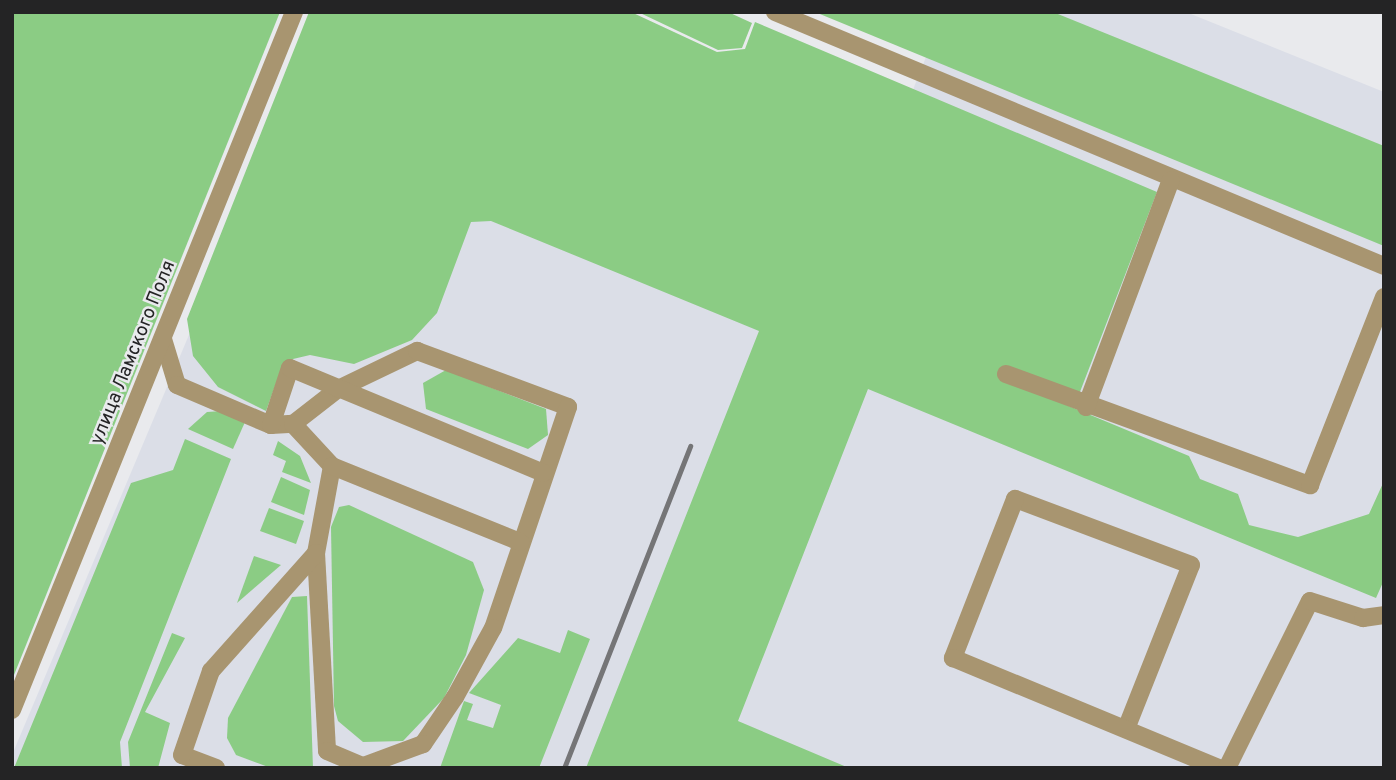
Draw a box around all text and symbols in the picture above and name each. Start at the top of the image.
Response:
street label: улица Ламского Поля [87,258,181,448]

